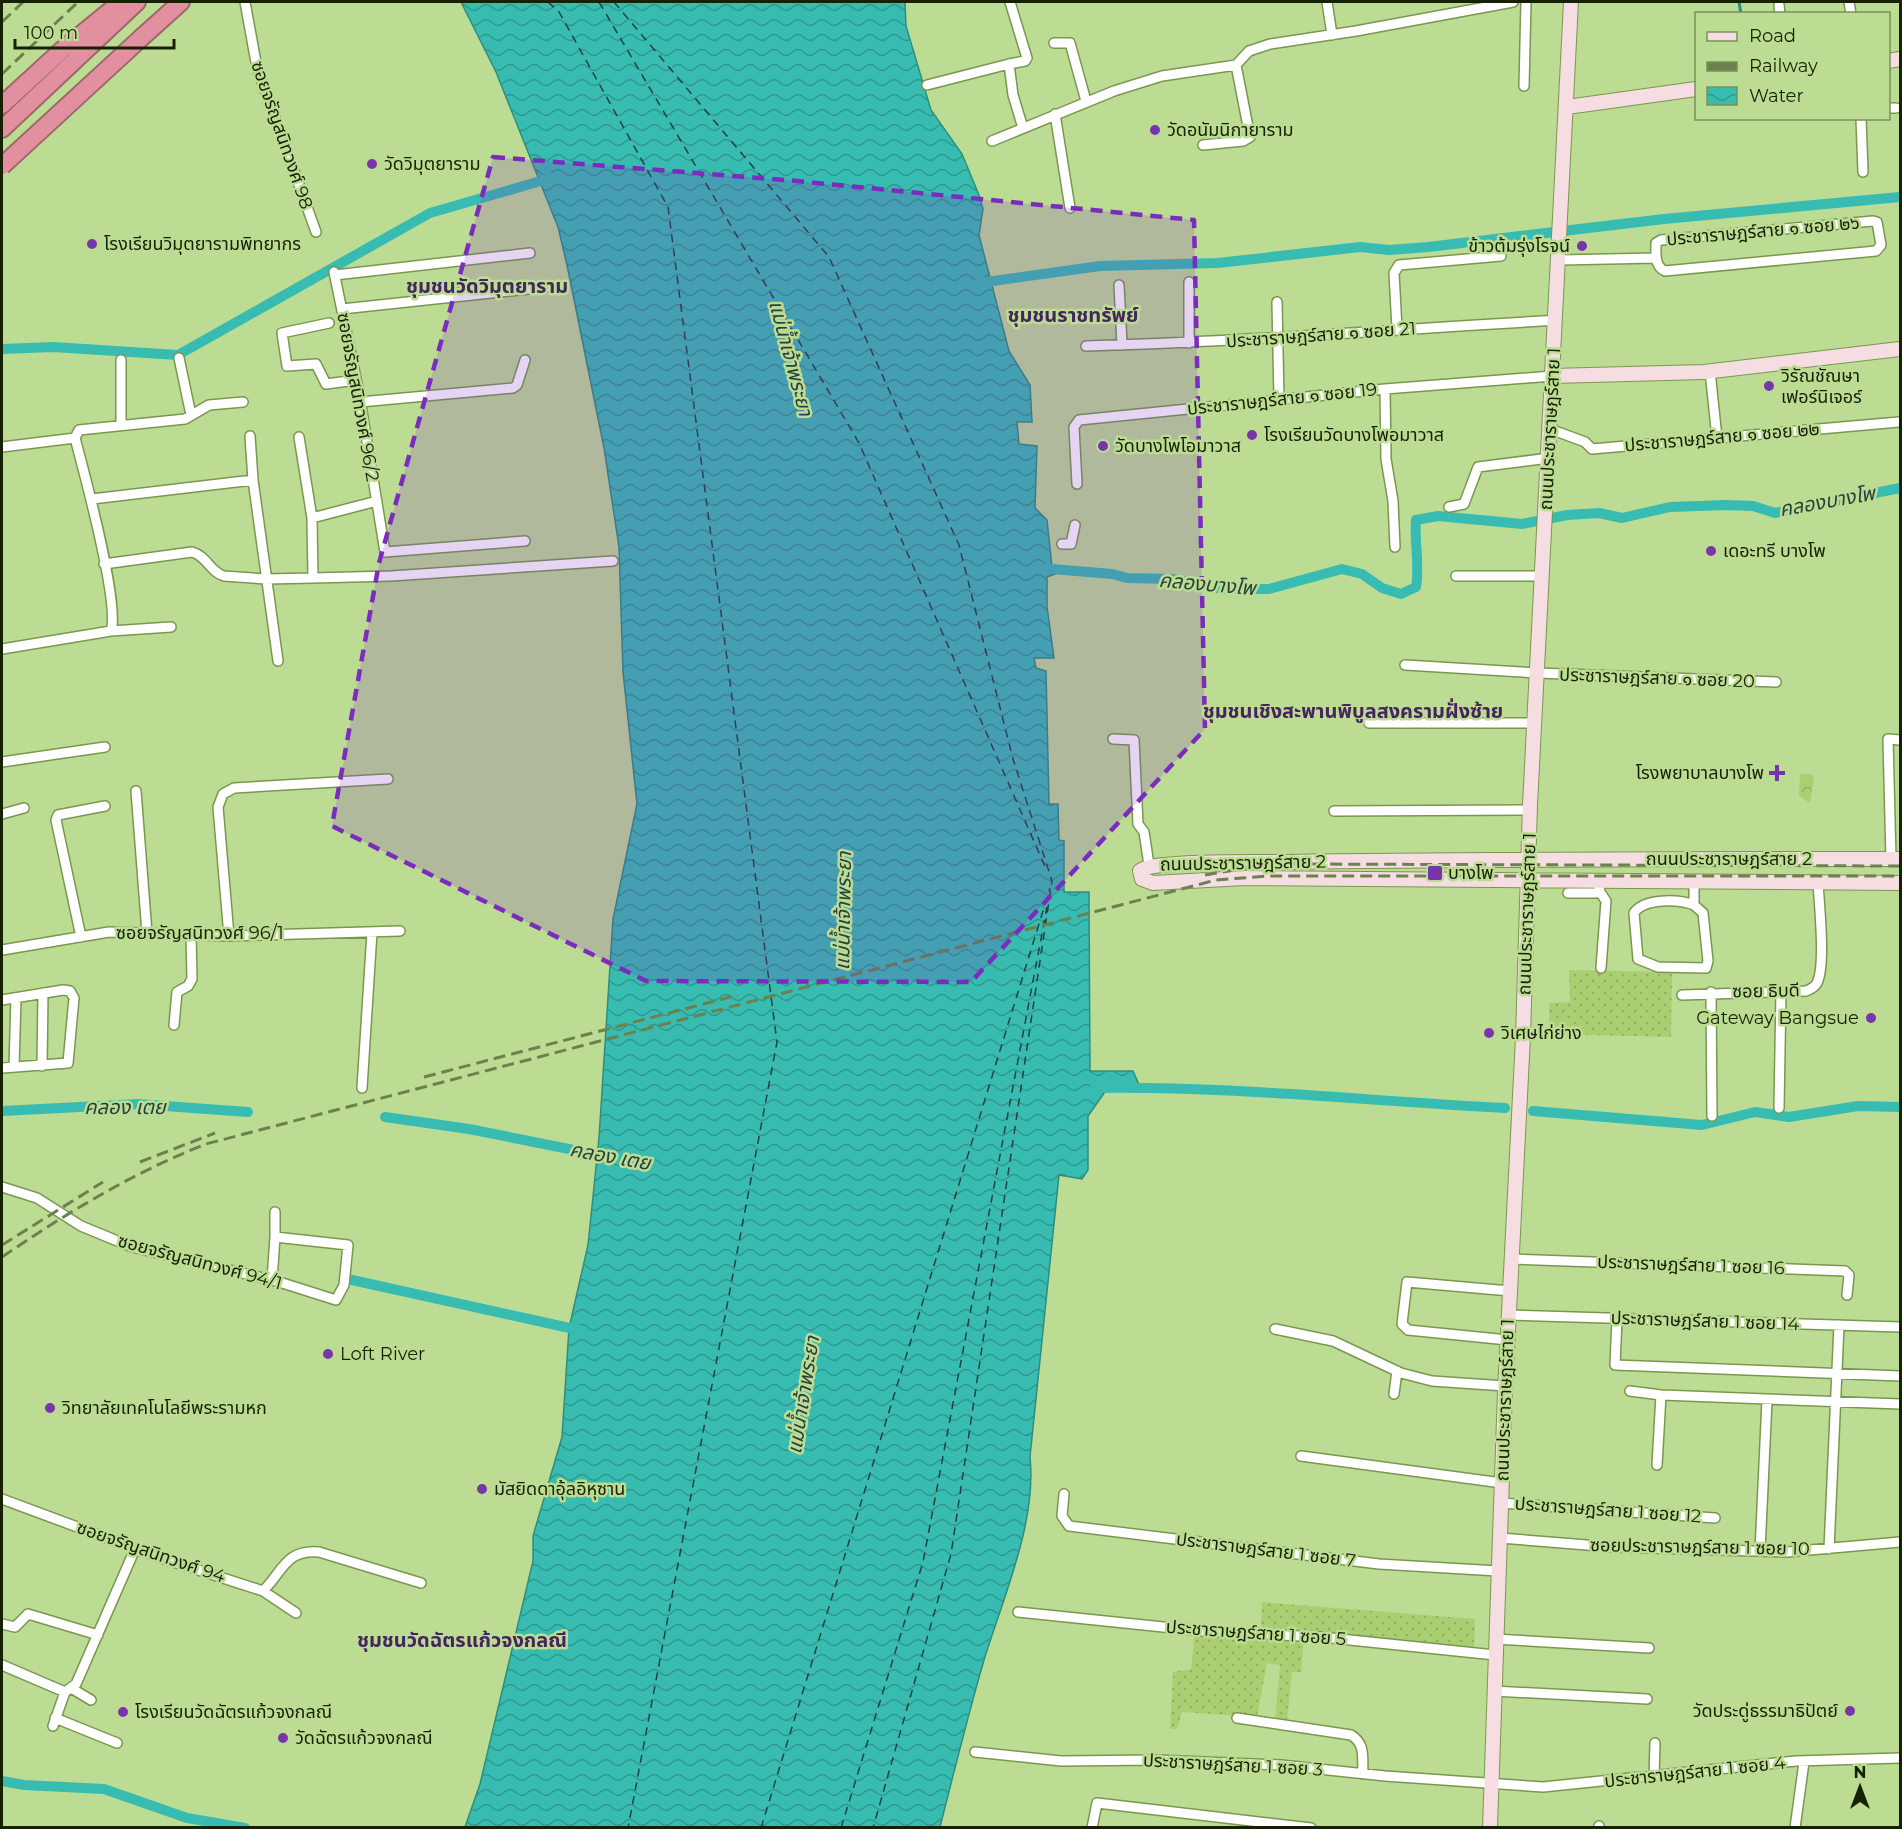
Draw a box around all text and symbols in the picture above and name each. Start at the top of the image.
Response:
scale bar [15,12,174,50]
legend [1695,12,1890,120]
text: 100 m [24,22,78,44]
text: Road [1749,25,1796,47]
text: Railway [1749,55,1818,77]
street label: ซอยจรัญสนิทวงศ์ 98 [246,58,318,212]
text: Water [1749,85,1804,107]
place label: วัดอนัมนิกายาราม [1167,119,1294,141]
marker: วัดอนัมนิกายาราม [1148,123,1162,137]
place label: วัดวิมุตยาราม [384,153,480,175]
marker: วัดวิมุตยาราม [365,157,379,171]
street label: ประชาราษฎร์สาย ๑ ซอย ๒๖ [1665,212,1861,250]
place label: โรงเรียนวิมุตยารามพิทยากร [104,233,301,255]
place label: ข้าวต้มรุ่งโรจน์ [1468,235,1570,257]
marker: โรงเรียนวิมุตยารามพิทยากร [85,237,99,251]
marker: ข้าวต้มรุ่งโรจน์ [1575,239,1589,253]
district label: ชุมชนวัดวิมุตยาราม [406,274,568,298]
water label: แม่น้ำเจ้าพระยา [764,297,820,419]
district label: ชุมชนราชทรัพย์ [1007,303,1139,327]
street label: ซอยจรัญสนิทวงศ์ 96/2 [332,311,384,483]
street label: ประชาราษฎร์สาย ๑ ซอย 21 [1225,317,1417,353]
street label: ถนนประชาราษฎร์สาย 1 [1535,347,1565,511]
place label: วิรัณชัณษา เฟอร์นิเจอร์ [1780,365,1863,408]
street label: ประชาราษฎร์สาย ๑ ซอย 19 [1186,378,1378,420]
marker: วิรัณชัณษา เฟอร์นิเจอร์ [1762,379,1776,393]
street label: ประชาราษฎร์สาย ๑ ซอย ๒๒ [1624,418,1820,456]
place label: โรงเรียนวัดบางโพอมาวาส [1264,424,1444,446]
marker: โรงเรียนวัดบางโพอมาวาส [1245,428,1259,442]
place label: วัดบางโพโอมาวาส [1115,435,1241,457]
marker: วัดบางโพโอมาวาส [1096,439,1110,453]
water label: คลองบางโพ [1777,480,1879,521]
place label: เดอะทรี บางโพ [1723,540,1826,562]
marker: เดอะทรี บางโพ [1704,544,1718,558]
water label: คลองบางโพ [1158,568,1258,600]
street label: ประชาราษฎร์สาย ๑ ซอย 20 [1559,664,1755,692]
district label: ชุมชนเชิงสะพานพิบูลสงครามฝั่งซ้าย [1203,698,1503,723]
place label: โรงพยาบาลบางโพ [1636,762,1764,784]
marker: โรงพยาบาลบางโพ [1768,764,1786,782]
street label: ถนนประชาราษฎร์สาย 1 [1513,832,1541,996]
street label: ถนนประชาราษฎร์สาย 2 [1646,848,1812,870]
water label: แม่น้ำเจ้าพระยา [828,851,856,970]
street label: ถนนประชาราษฎร์สาย 2 [1160,851,1326,875]
place label: บางโพ [1448,862,1494,884]
marker: บางโพ [1426,864,1444,882]
street label: ซอยจรัญสนิทวงศ์ 96/1 [116,922,284,944]
street label: ซอย ธิบดี [1732,979,1800,1003]
place label: Gateway Bangsue [1696,1007,1859,1029]
marker: Gateway Bangsue [1864,1011,1878,1025]
place label: วิเศษไก่ย่าง [1500,1022,1582,1044]
marker: วิเศษไก่ย่าง [1482,1026,1496,1040]
water label: คลอง เตย [84,1095,168,1119]
water label: คลอง เตย [568,1137,654,1175]
street label: ซอยจรัญสนิทวงศ์ 94/1 [116,1230,284,1294]
street label: ประชาราษฎร์สาย 1 ซอย 16 [1597,1251,1785,1279]
street label: ประชาราษฎร์สาย 1 ซอย 14 [1610,1307,1800,1335]
street label: ถนนประชาราษฎร์สาย 1 [1491,1318,1519,1482]
water label: แม่น้ำเจ้าพระยา [780,1333,824,1455]
place label: Loft River [340,1343,425,1365]
marker: Loft River [321,1347,335,1361]
place label: วิทยาลัยเทคโนโลยีพระรามหก [61,1397,267,1419]
marker: วิทยาลัยเทคโนโลยีพระรามหก [43,1401,57,1415]
place label: มัสยิดดาอุ้ลอิหุซาน [494,1478,625,1500]
marker: มัสยิดดาอุ้ลอิหุซาน [475,1482,489,1496]
street label: ประชาราษฎร์สาย 1 ซอย 12 [1514,1493,1702,1527]
street label: ซอยจรัญสนิทวงศ์ 94 [74,1516,228,1588]
street label: ประชาราษฎร์สาย 1 ซอย 7 [1175,1528,1357,1572]
street label: ซอยประชาราษฎร์สาย 1 ซอย 10 [1590,1534,1810,1560]
street label: ประชาราษฎร์สาย 1 ซอย 5 [1165,1616,1347,1650]
district label: ชุมชนวัดฉัตรแก้วจงกลณี [357,1628,567,1652]
place label: วัดประดู่ธรรมาธิปัตย์ [1693,1700,1838,1723]
place label: โรงเรียนวัดฉัตรแก้วจงกลณี [135,1701,332,1723]
marker: วัดประดู่ธรรมาธิปัตย์ [1843,1704,1857,1718]
marker: โรงเรียนวัดฉัตรแก้วจงกลณี [116,1705,130,1719]
place label: วัดฉัตรแก้วจงกลณี [295,1727,433,1749]
marker: วัดฉัตรแก้วจงกลณี [276,1731,290,1745]
street label: ประชาราษฎร์สาย 1 ซอย 3 [1142,1749,1324,1781]
street label: ประชาราษฎร์สาย 1 ซอย 4 [1603,1752,1787,1792]
north arrow [1830,1757,1890,1817]
text: N [1854,1763,1866,1782]

